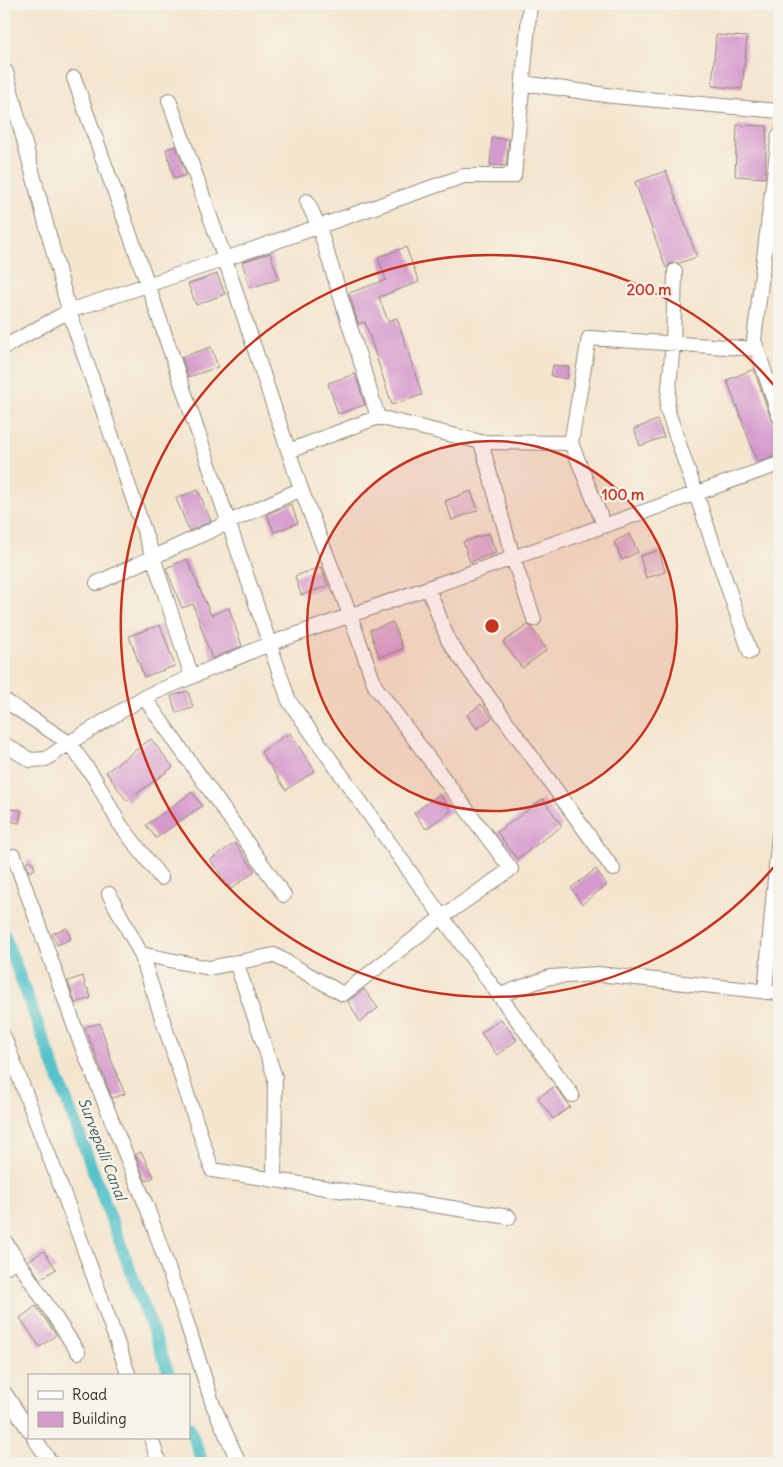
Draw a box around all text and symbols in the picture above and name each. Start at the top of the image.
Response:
text: 200 m [627,280,671,299]
text: 100 m [602,485,644,504]
centre of rings [483,617,501,635]
water label: Survepalli Canal [74,1095,132,1205]
legend [28,1374,190,1440]
text: Road [72,1385,107,1404]
text: Building [72,1409,127,1428]

